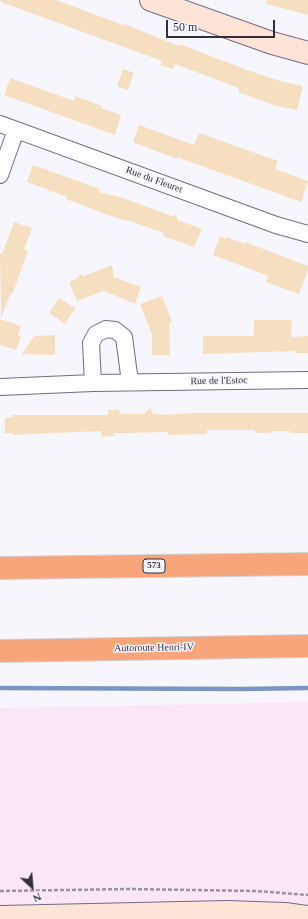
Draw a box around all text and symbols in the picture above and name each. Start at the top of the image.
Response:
scale bar [168,12,277,38]
text: 50 m [173,20,197,34]
street label: Rue du Fleuret [124,164,184,196]
street label: Rue de l'Estoc [190,375,248,387]
road number: 573 [143,559,165,573]
street label: Autoroute Henri-IV [114,641,194,655]
north arrow [12,867,52,907]
text: N [31,891,43,905]

